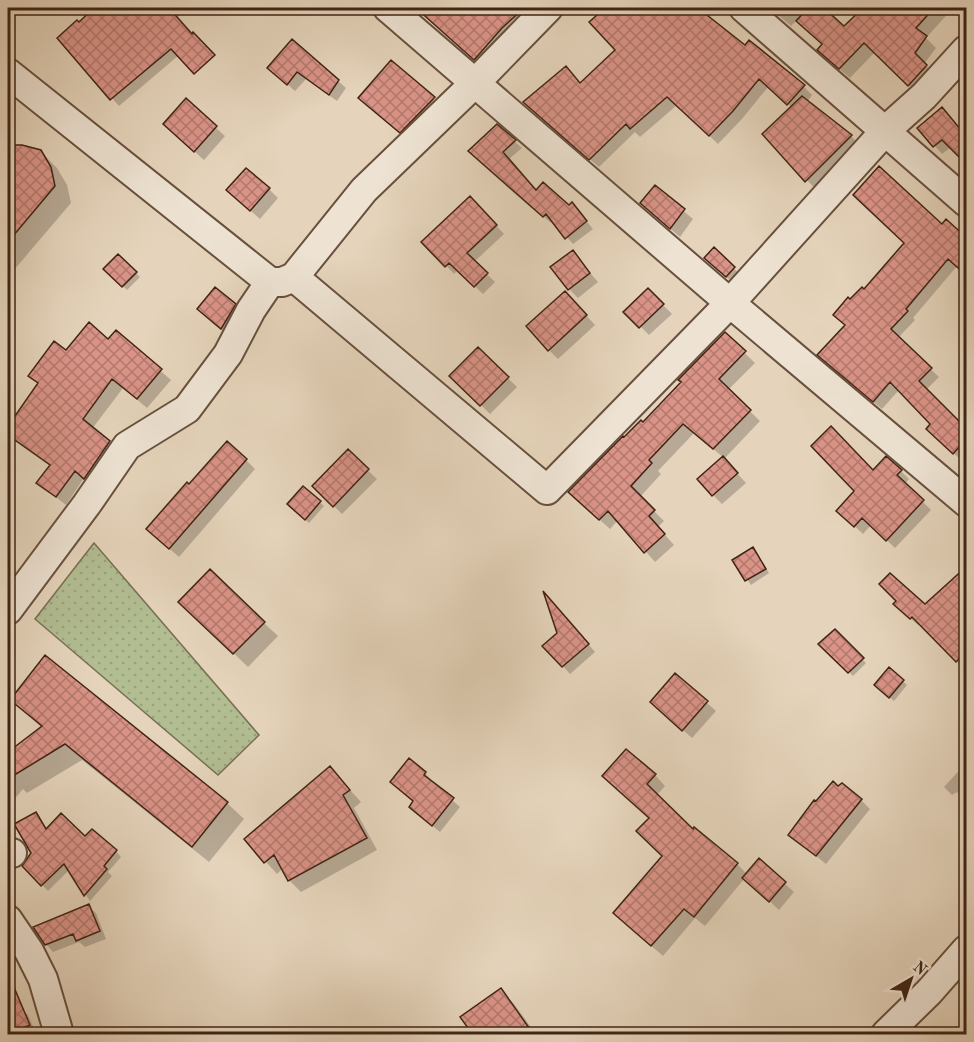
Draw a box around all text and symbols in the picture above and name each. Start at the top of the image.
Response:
north arrow [881,949,941,1009]
text: N [909,959,930,979]

